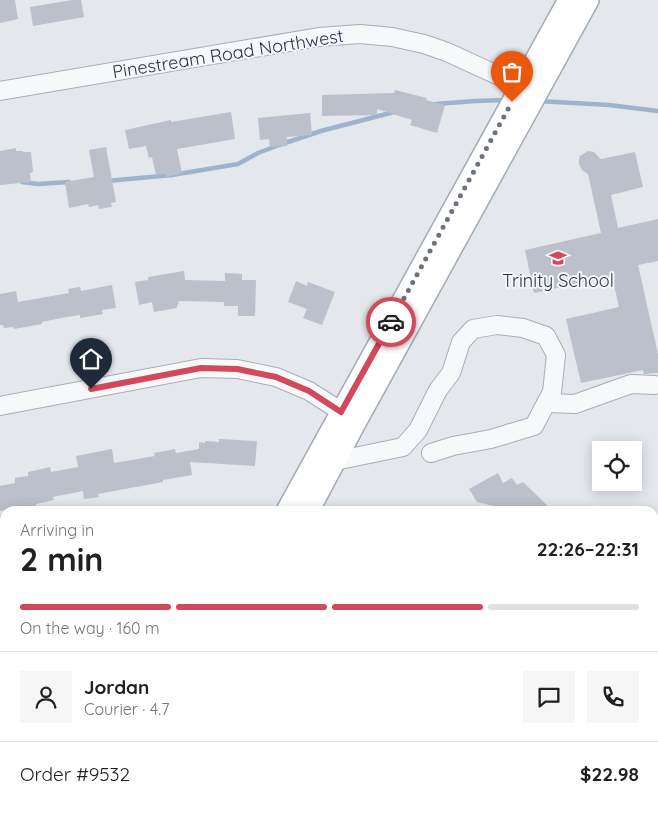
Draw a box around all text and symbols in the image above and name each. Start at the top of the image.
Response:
street label: Pinestream Road Northwest [111,24,345,83]
pin [491,51,533,102]
icon: bag [498,58,526,86]
school or university icon: Trinity School [548,248,568,268]
place label: Trinity School [502,269,614,292]
courier [366,297,416,347]
icon: car [377,308,405,336]
pin [70,338,112,389]
icon: home [77,345,105,373]
map controls [592,441,642,491]
button: locate [592,441,642,491]
text: Arriving in [20,520,94,540]
text: 22:26–22:31 [537,537,639,561]
text: 2 min [20,539,103,579]
text: On the way · 160 m [20,618,160,638]
button: person [20,671,72,723]
button: chat [523,671,575,723]
button: phone [587,671,639,723]
text: Jordan [84,675,149,699]
text: Courier · 4.7 [84,699,169,719]
text: Order #9532 [20,762,130,786]
text: $22.98 [580,762,639,786]

